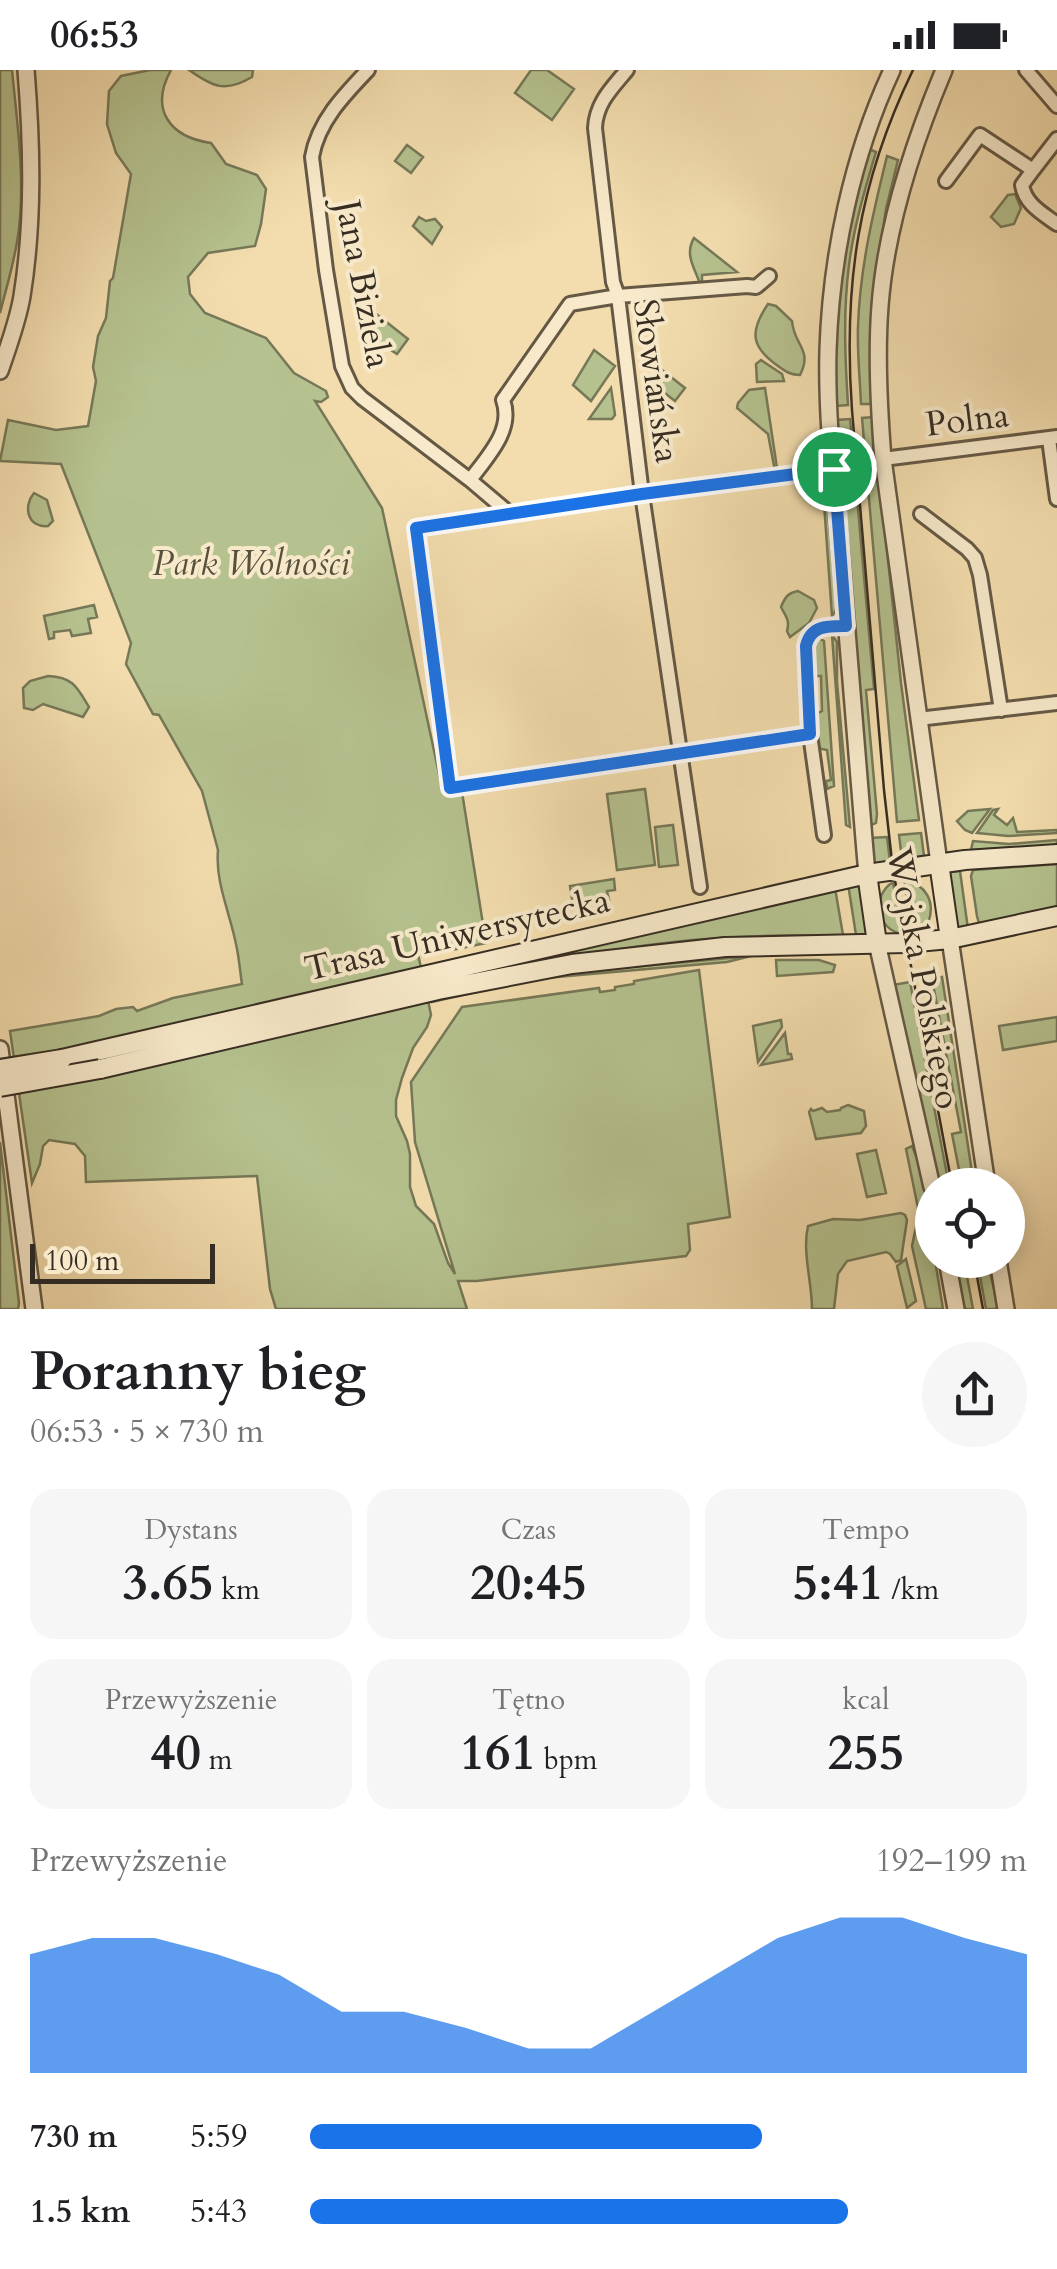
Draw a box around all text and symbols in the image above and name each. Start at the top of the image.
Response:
text: 06:53 [50,9,139,61]
street label: Jana Biziela [322,191,403,372]
street label: Słowiańska [621,296,691,466]
street label: Polna [923,391,1012,449]
pin [792,427,877,512]
icon: arrive [807,442,862,497]
park label: Park Wolności [152,540,350,588]
street label: Wojska Polskiego [874,842,972,1113]
street label: Trasa Uniwersytecka [300,877,615,993]
map controls [915,1168,1025,1278]
button: locate [915,1168,1025,1278]
scale bar [30,1239,215,1284]
text: 100 m [45,1242,119,1280]
text: Poranny bieg [30,1335,366,1409]
button: share [922,1342,1027,1447]
text: 06:53 · 5 × 730 m [30,1410,264,1454]
text: Dystans [145,1511,238,1549]
text: Czas [501,1511,556,1549]
text: Tempo [822,1511,909,1549]
text: 3.65 [122,1549,214,1617]
text: 20:45 [470,1549,587,1617]
text: 5:41 [793,1549,884,1617]
text: km [214,1571,260,1609]
text: /km [884,1571,939,1609]
text: Przewyższenie [105,1681,278,1719]
text: Tętno [492,1681,565,1719]
text: kcal [842,1681,889,1719]
text: 40 [150,1719,201,1787]
text: 161 [460,1719,536,1787]
text: 255 [827,1719,904,1787]
text: m [201,1741,232,1779]
text: bpm [536,1741,597,1779]
text: Przewyższenie [30,1839,228,1883]
text: 192–199 m [875,1839,1027,1883]
text: 730 m [30,2115,117,2159]
text: 5:59 [190,2115,247,2159]
text: 1.5 km [30,2190,130,2234]
text: 5:43 [190,2190,247,2234]

